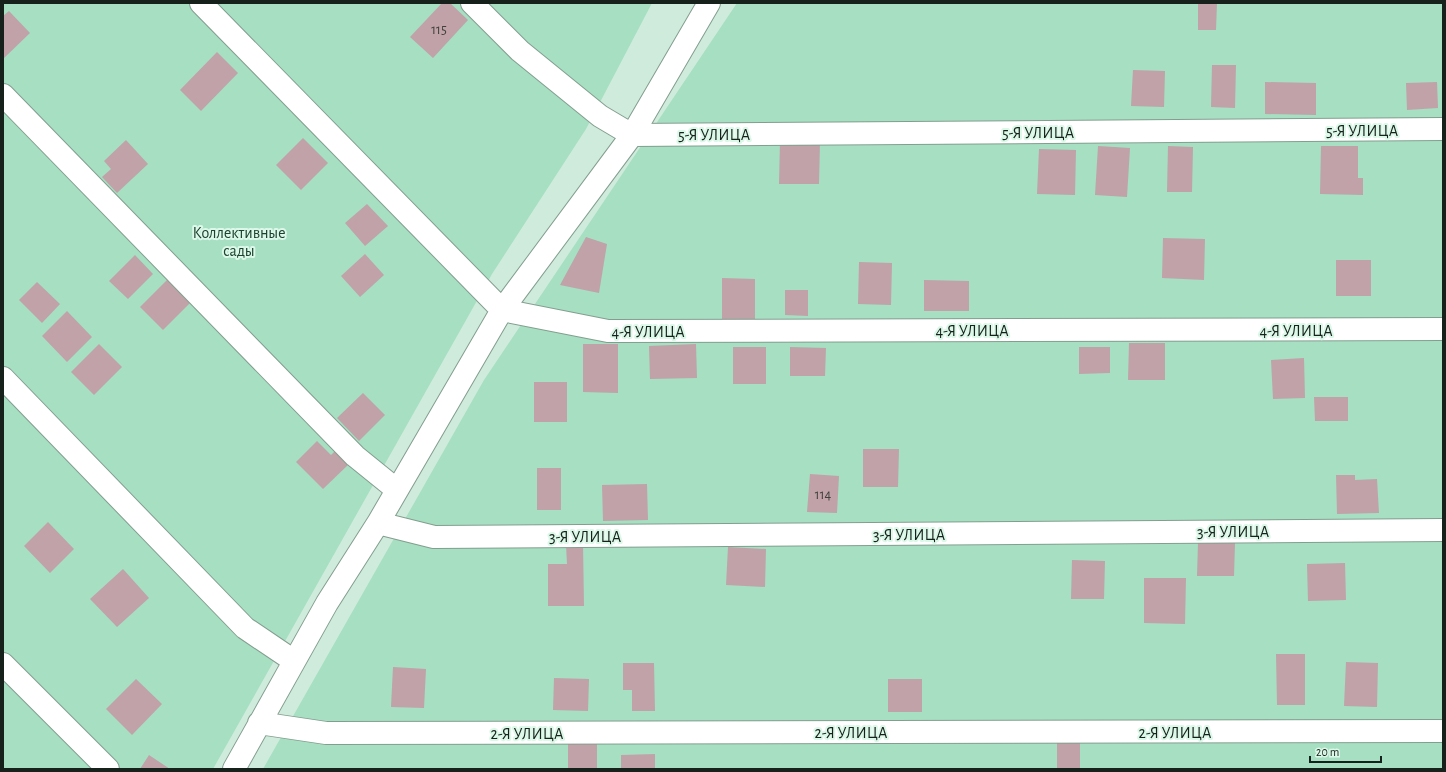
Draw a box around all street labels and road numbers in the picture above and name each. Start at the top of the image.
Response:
street label: 5-Я УЛИЦА [1326,123,1399,139]
street label: 5-Я УЛИЦА [1002,125,1075,141]
street label: 5-Я УЛИЦА [678,127,751,143]
street label: 4-Я УЛИЦА [935,323,1009,339]
street label: 4-Я УЛИЦА [1259,323,1333,339]
street label: 4-Я УЛИЦА [611,324,685,340]
street label: 3-Я УЛИЦА [1197,524,1270,540]
street label: 3-Я УЛИЦА [873,527,946,543]
street label: 3-Я УЛИЦА [549,529,622,545]
street label: 2-Я УЛИЦА [815,725,888,741]
street label: 2-Я УЛИЦА [1139,725,1212,741]
street label: 2-Я УЛИЦА [491,726,564,742]

